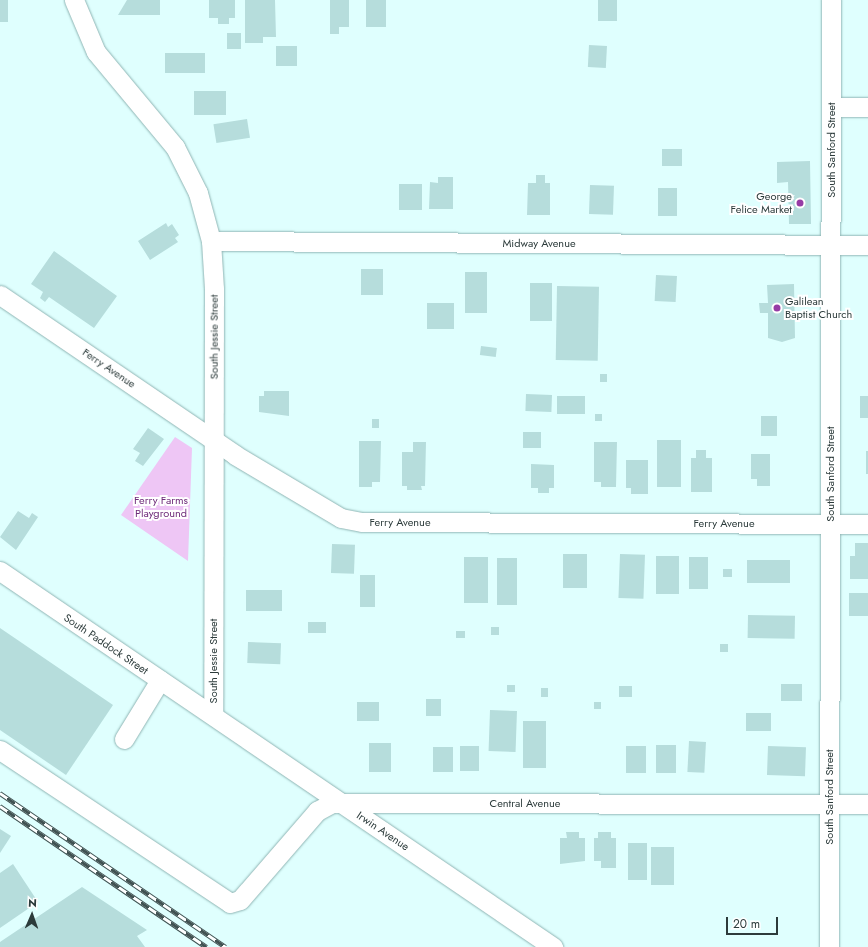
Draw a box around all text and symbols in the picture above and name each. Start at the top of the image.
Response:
street label: South Sanford Street [824,102,838,198]
place label: George Felice Market [731,190,792,216]
marker: George Felice Market [795,198,805,208]
street label: Midway Avenue [502,236,576,250]
street label: South Jessie Street [207,295,221,379]
place label: Galilean Baptist Church [785,295,852,321]
marker: Galilean Baptist Church [772,303,782,313]
street label: Ferry Avenue [80,345,138,391]
street label: South Sanford Street [823,426,837,522]
park label: Ferry Farms Playground [134,494,188,520]
street label: Ferry Avenue [369,515,431,529]
street label: Ferry Avenue [693,516,755,530]
street label: South Paddock Street [61,611,151,677]
street label: South Jessie Street [206,619,220,703]
street label: South Sanford Street [822,749,836,845]
street label: Central Avenue [490,796,560,810]
street label: Irwin Avenue [354,809,412,853]
north arrow [12,895,52,935]
text: N [28,895,37,911]
scale bar [728,909,780,935]
text: 20 m [733,915,760,933]

